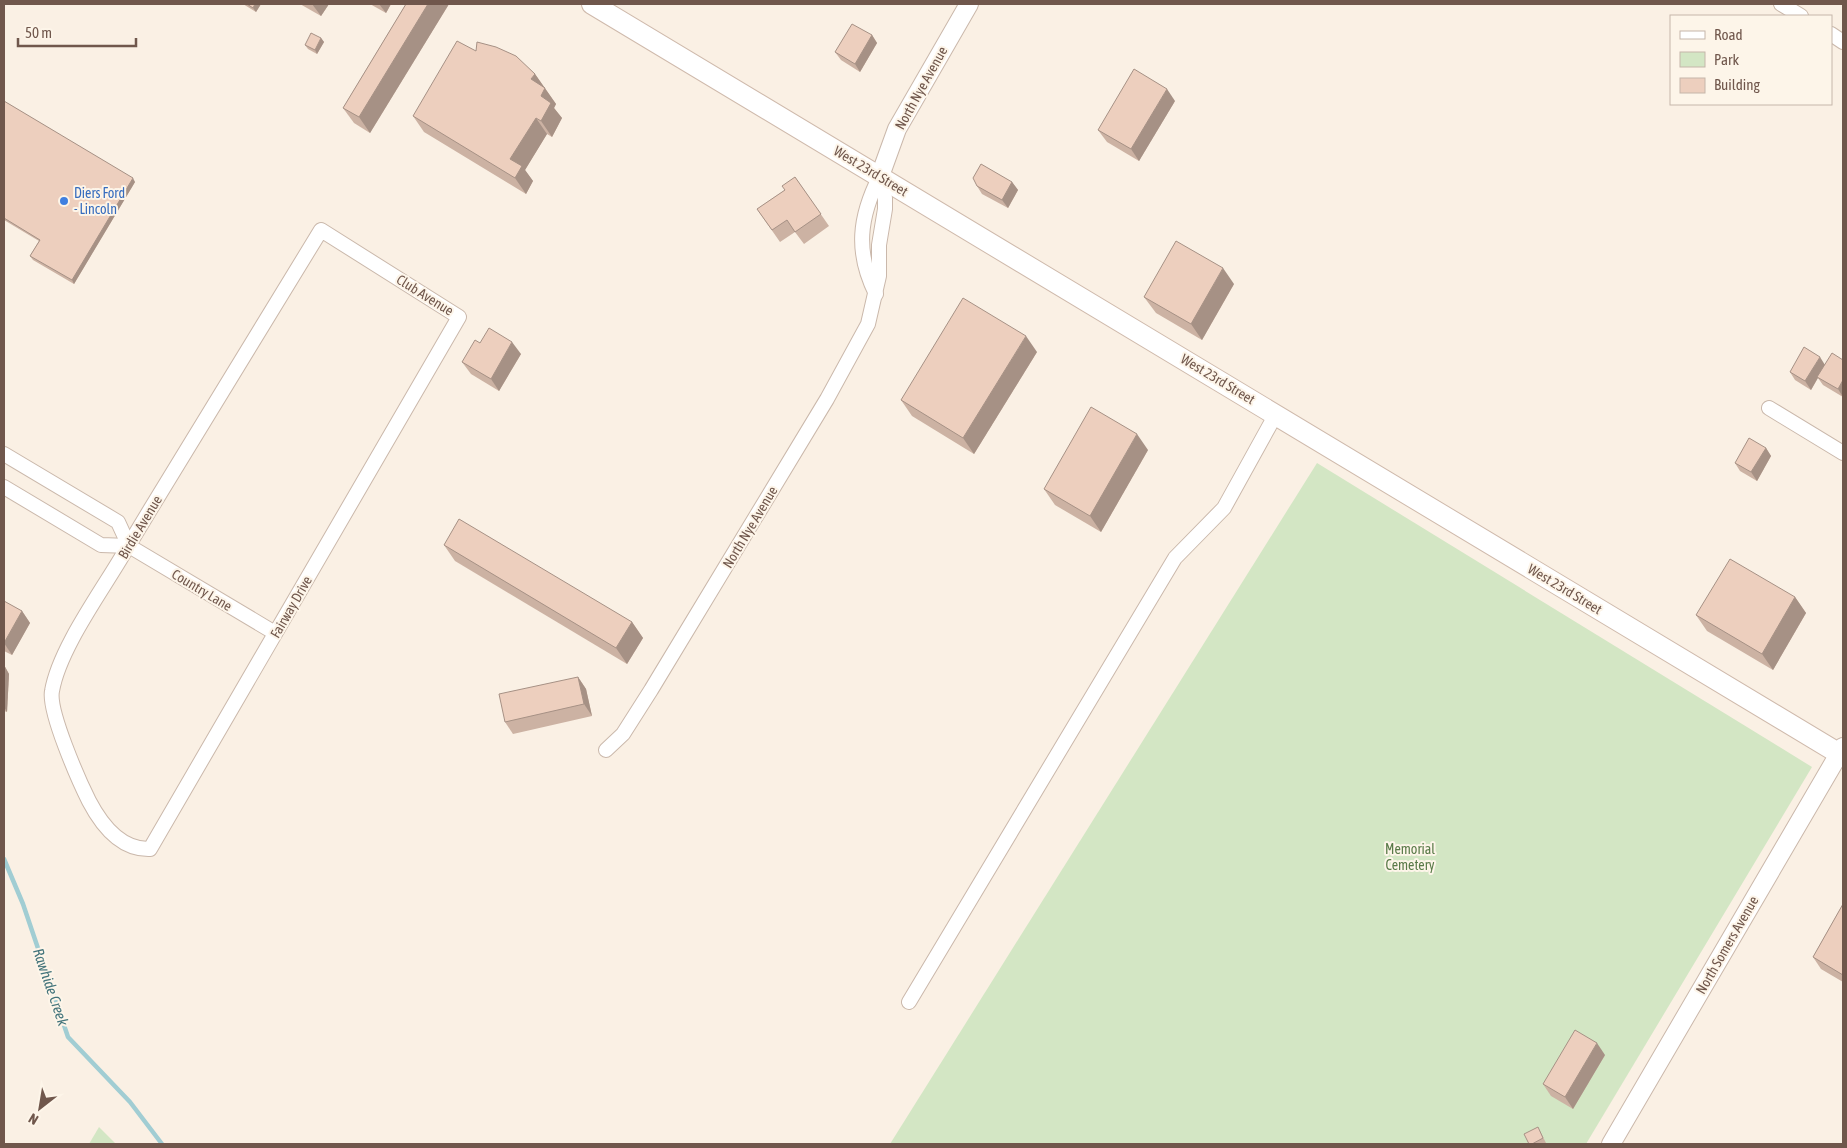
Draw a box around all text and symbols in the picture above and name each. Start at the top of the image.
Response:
scale bar [18,15,135,47]
legend [1670,15,1832,105]
text: 50 m [25,24,52,41]
text: Road [1714,26,1743,43]
street label: North Nye Avenue [892,44,950,132]
text: Park [1714,51,1739,68]
text: Building [1714,76,1760,93]
street label: West 23rd Street [831,143,911,199]
place label: Diers Ford - Lincoln [74,185,125,217]
marker: Diers Ford - Lincoln [58,195,70,207]
street label: Club Avenue [394,271,456,319]
street label: West 23rd Street [1178,351,1258,407]
street label: North Nye Avenue [719,483,781,571]
street label: Birdie Avenue [115,493,165,561]
street label: West 23rd Street [1525,561,1605,617]
street label: Country Lane [169,566,235,614]
street label: Fairway Drive [267,573,315,641]
park label: Memorial Cemetery [1385,841,1435,873]
street label: North Somers Avenue [1693,893,1761,997]
water label: Rawhide Creek [30,946,72,1028]
north arrow [15,1083,65,1133]
text: N [26,1110,41,1128]

